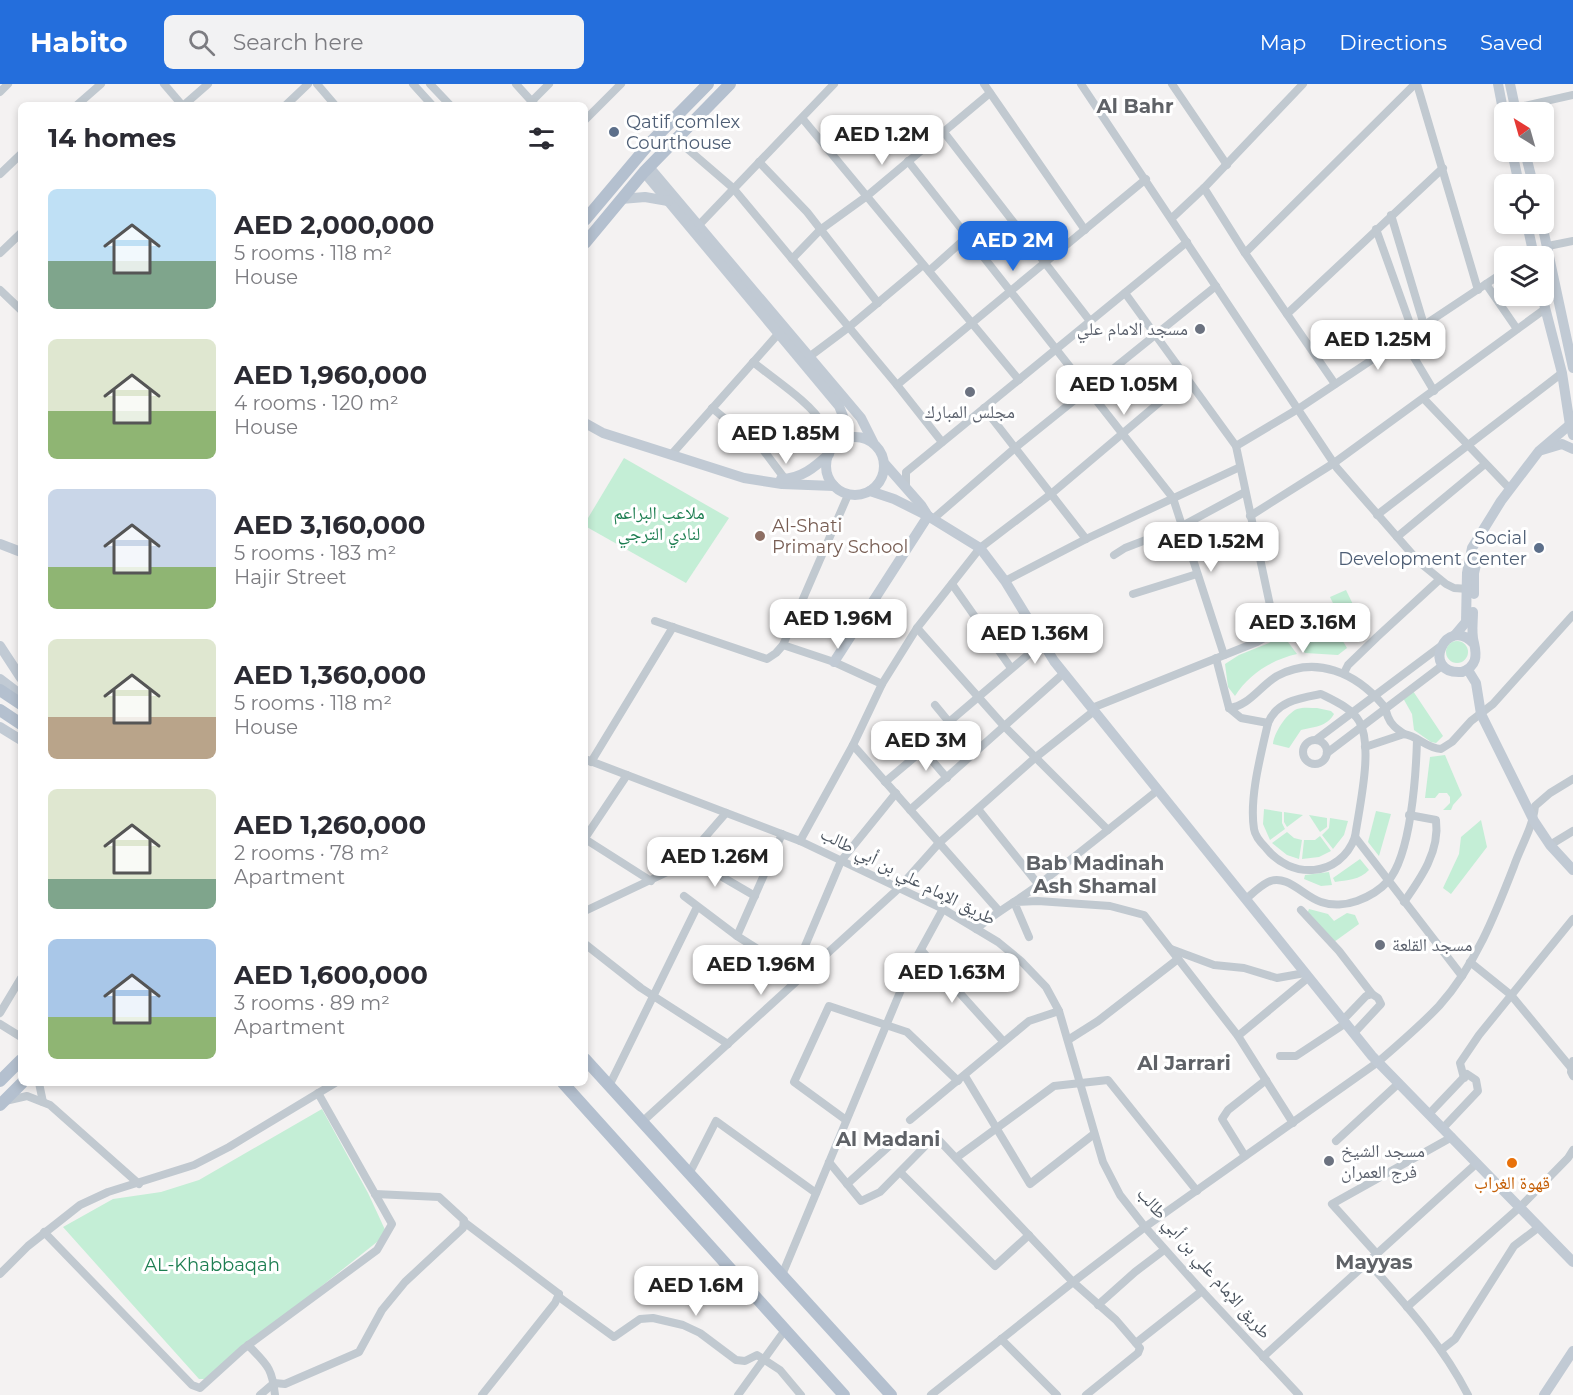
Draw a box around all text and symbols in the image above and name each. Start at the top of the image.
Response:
search box [164,15,584,69]
text: Habito [30,25,128,59]
icon: search [185,26,218,59]
text: Search here [233,29,364,56]
text: Map [1260,30,1306,55]
text: Directions [1339,30,1447,55]
text: Saved [1480,30,1543,55]
district label: Al Bahr [1095,94,1174,118]
north arrow [1494,102,1554,162]
map controls [1494,102,1554,306]
place label: Qatif comlex Courthouse [626,111,740,154]
pin: AED 1.2M [820,115,944,166]
text: 14 homes [48,122,176,154]
icon: filters [525,122,558,155]
text: AED 1.2M [834,122,930,146]
marker: Qatif comlex Courthouse [607,125,621,139]
button: locate [1494,174,1554,234]
text: AED 2,000,000 [234,209,434,241]
icon: home [96,213,168,285]
pin: AED 2M [964,221,1062,272]
text: AED 2M [972,228,1054,252]
text: 5 rooms · 118 m² [234,241,392,265]
button: layers [1494,246,1554,306]
text: House [234,265,298,289]
place label: مسجد الامام علي [1077,318,1188,344]
pin: AED 1.25M [1309,320,1447,371]
marker: مسجد الامام علي [1193,322,1207,336]
text: AED 1.25M [1325,327,1432,351]
text: AED 1,960,000 [234,359,427,391]
icon: home [96,363,168,435]
pin: AED 1.05M [1055,365,1193,416]
text: AED 1.05M [1070,372,1178,396]
marker: مجلس المبارك [963,385,977,399]
text: 4 rooms · 120 m² [234,391,399,415]
place label: مجلس المبارك [925,401,1015,423]
pin: AED 1.85M [717,414,855,465]
text: House [234,415,298,439]
text: AED 1.85M [732,421,840,445]
park label: ملاعب البراعم لنادي الترجي [613,502,705,549]
text: AED 3,160,000 [234,509,425,541]
icon: home [96,513,168,585]
place label: Al-Shati Primary School [772,515,908,558]
pin: AED 1.52M [1142,522,1280,573]
place label: Social Development Center [1338,527,1527,570]
marker: Al-Shati Primary School [753,529,767,543]
text: AED 1.52M [1158,529,1264,553]
text: 5 rooms · 183 m² [234,541,396,565]
marker: Social Development Center [1532,541,1546,555]
text: Hajir Street [234,565,347,589]
pin: AED 1.96M [769,599,907,650]
pin: AED 3.16M [1234,603,1372,654]
text: AED 1.96M [784,606,892,630]
text: AED 3.16M [1249,610,1357,634]
pin: AED 1.36M [966,614,1104,665]
text: AED 1.36M [981,621,1089,645]
text: AED 1,360,000 [234,659,426,691]
icon: home [96,663,168,735]
text: 5 rooms · 118 m² [234,691,392,715]
text: House [234,715,298,739]
pin: AED 3M [877,721,975,772]
text: AED 3M [885,728,967,752]
text: AED 1,260,000 [234,809,426,841]
icon: home [96,813,168,885]
street label: طريق الإمام علي بن أبي طالب [815,822,999,933]
pin: AED 1.26M [646,837,784,888]
text: 2 rooms · 78 m² [234,841,389,865]
text: AED 1.26M [661,844,769,868]
district label: Bab Madinah Ash Shamal [1026,851,1164,898]
text: Apartment [234,865,345,889]
place label: مسجد القلعة [1392,934,1472,956]
marker: مسجد القلعة [1373,938,1387,952]
pin: AED 1.96M [692,945,830,996]
text: AED 1.96M [707,952,815,976]
pin: AED 1.63M [883,953,1021,1004]
text: AED 1,600,000 [234,959,428,991]
text: AED 1.63M [898,960,1006,984]
icon: home [96,963,168,1035]
text: 3 rooms · 89 m² [234,991,390,1015]
text: Apartment [234,1015,345,1039]
district label: Al Jarrari [1136,1051,1231,1075]
district label: Al Madani [835,1127,940,1151]
place label: مسجد الشيخ فرج العمران [1341,1140,1425,1184]
marker: مسجد الشيخ فرج العمران [1322,1154,1336,1168]
marker: قهوة الغراب [1505,1156,1519,1170]
place label: قهوة الغراب [1474,1172,1550,1194]
street label: طريق الإمام علي بن أبي طالب [1130,1183,1276,1346]
district label: Mayyas [1335,1250,1413,1274]
park label: AL-Khabbaqah [144,1254,280,1276]
pin: AED 1.6M [634,1266,758,1317]
text: AED 1.6M [648,1273,744,1297]

